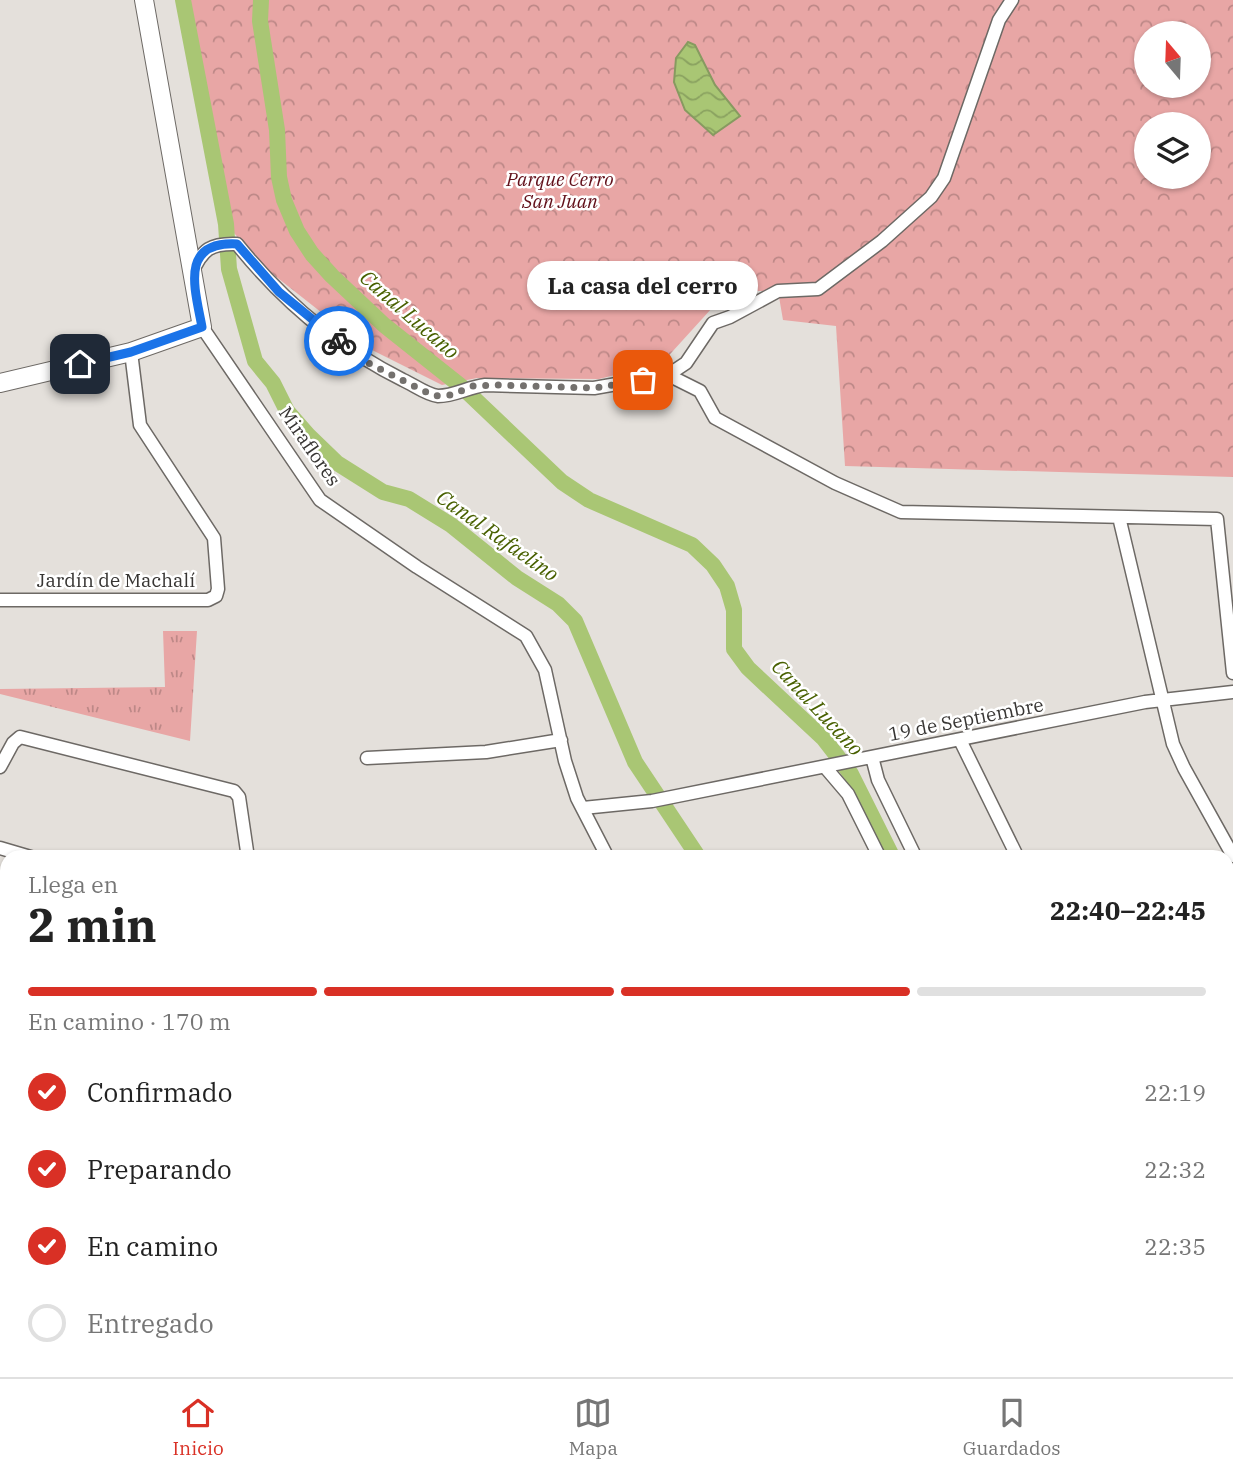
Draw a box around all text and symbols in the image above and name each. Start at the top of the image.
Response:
north arrow [1134,21,1211,98]
map controls [1134,21,1211,189]
button: layers [1134,112,1211,189]
park label: Parque Cerro San Juan [505,167,614,213]
callout: La casa del cerro [528,261,758,310]
water label: Canal Lucano [354,263,466,365]
text: La casa del cerro [547,270,738,300]
courier [304,306,374,376]
icon: bike [320,322,358,360]
pin [50,334,110,394]
icon: home [61,345,99,383]
pin [613,350,673,410]
icon: bag [624,361,662,399]
street label: Miraflores [274,401,346,491]
water label: Canal Rafaelino [431,483,565,587]
street label: Jardín de Machalí [37,568,195,592]
water label: Canal Lucano [766,652,870,762]
street label: 19 de Septiembre [886,692,1046,746]
text: Llega en [28,869,118,899]
text: 22:40–22:45 [1050,893,1206,927]
text: 2 min [28,895,157,955]
text: En camino · 170 m [28,1006,231,1036]
icon: check [28,1073,66,1111]
text: Confirmado [87,1075,232,1109]
text: 22:19 [1144,1077,1206,1107]
icon: check [28,1150,66,1188]
text: Preparando [87,1152,232,1186]
text: 22:32 [1144,1154,1206,1184]
icon: check [28,1227,66,1265]
text: En camino [87,1229,218,1263]
text: 22:35 [1144,1231,1206,1261]
text: Entregado [87,1306,214,1340]
tab: Inicio [172,1394,224,1460]
tab: Mapa [569,1394,618,1460]
tab: Guardados [963,1394,1061,1460]

